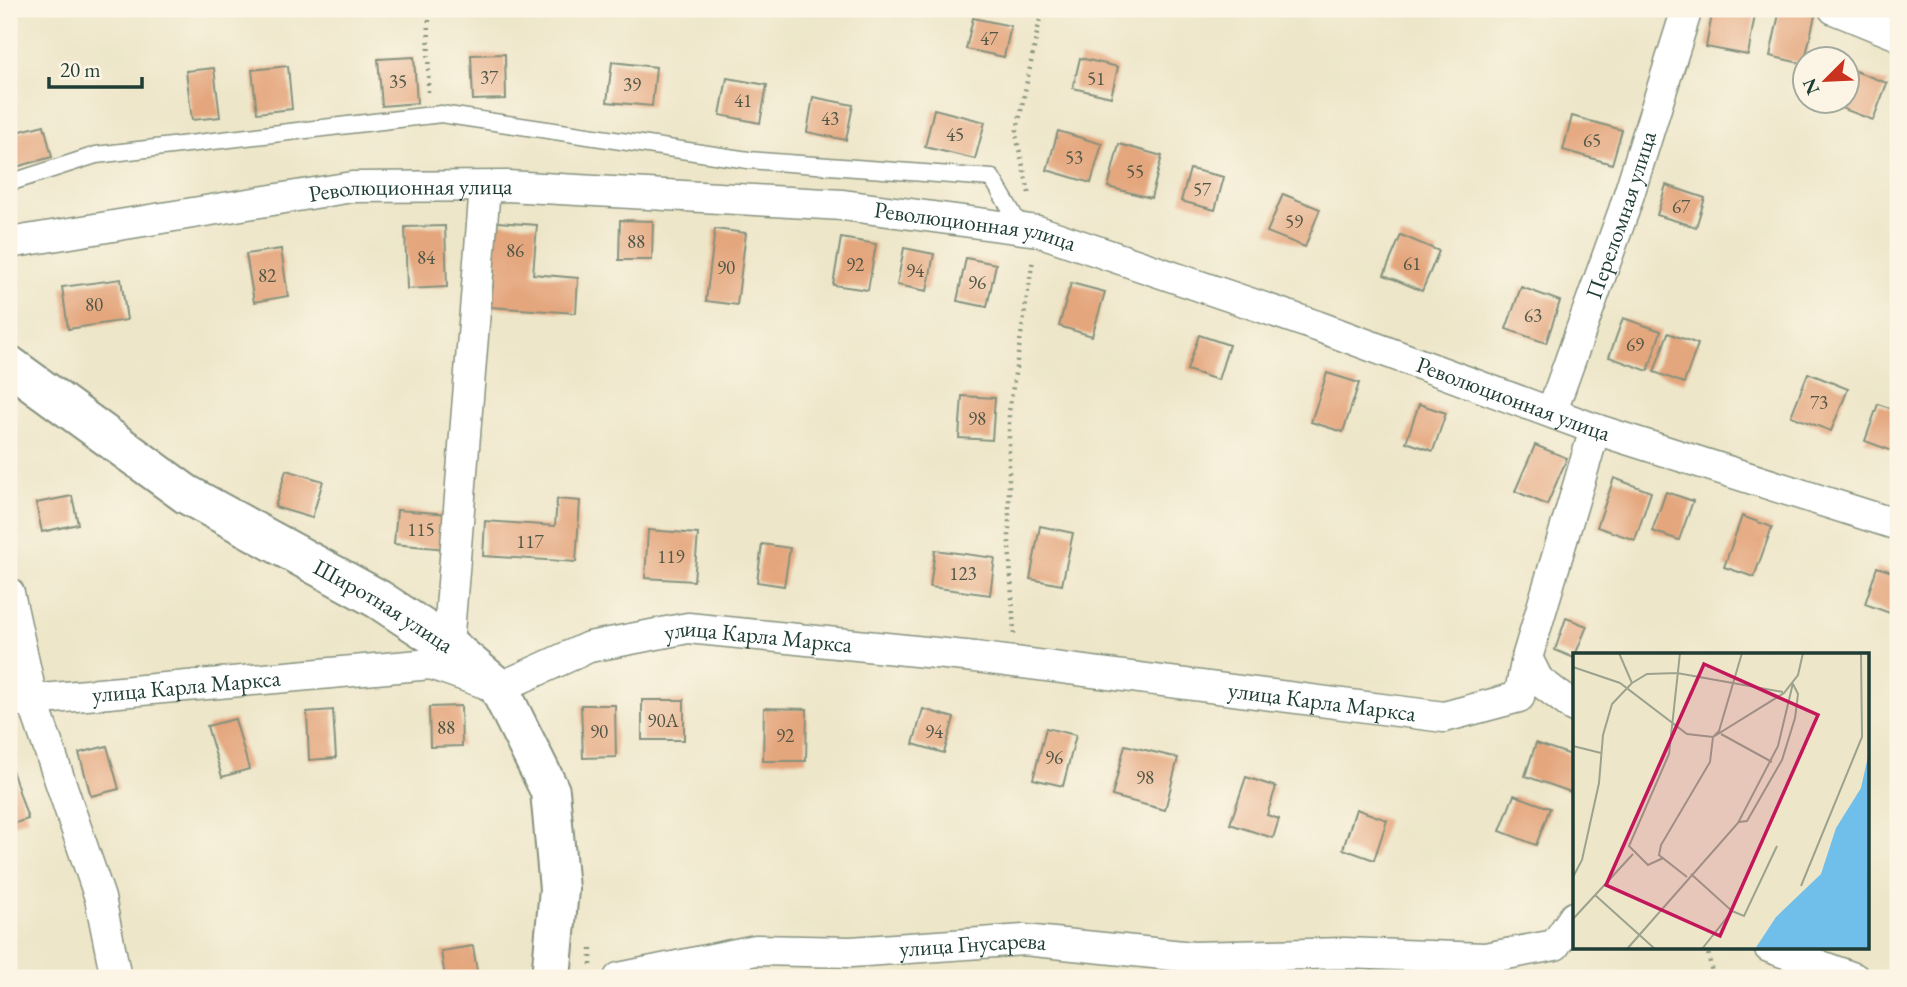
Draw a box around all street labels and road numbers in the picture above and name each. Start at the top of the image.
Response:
street label: Переломная улица [1578,126,1663,303]
street label: Революционная улица [306,171,514,209]
street label: Революционная улица [872,194,1081,258]
street label: Революционная улица [1412,349,1615,448]
street label: Широтная улица [308,552,460,660]
street label: улица Карла Маркса [662,613,855,660]
street label: улица Карла Маркса [91,663,283,709]
street label: улица Карла Маркса [1226,675,1419,728]
street label: улица Гнусарева [898,925,1049,964]

